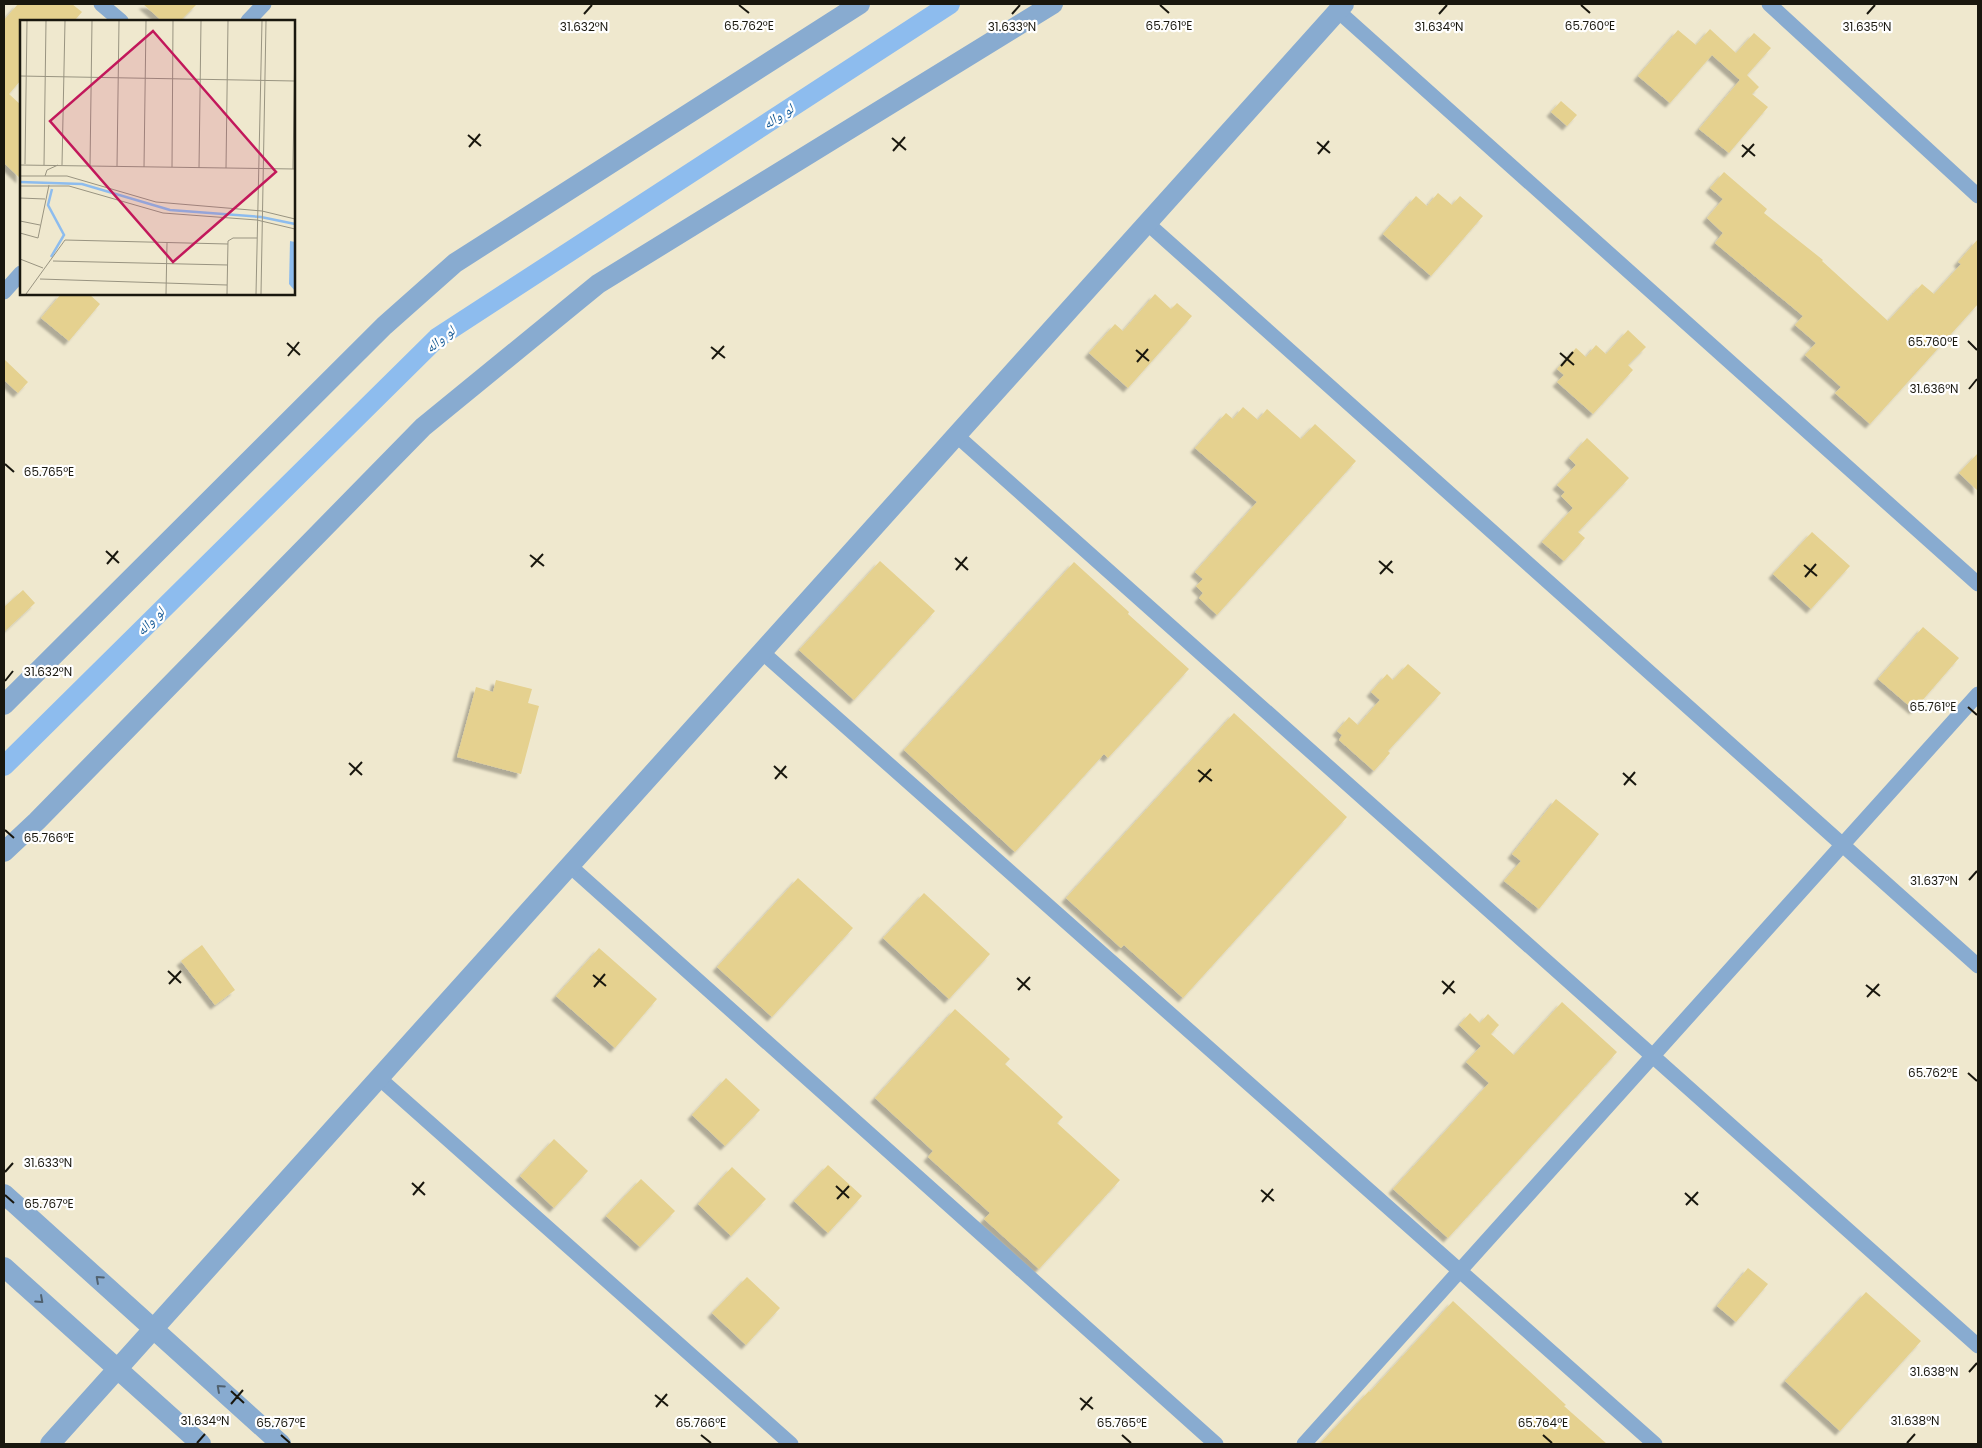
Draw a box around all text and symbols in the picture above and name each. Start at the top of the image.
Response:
text: 65.762°E [724,17,774,34]
text: 65.761°E [1146,17,1192,34]
text: 65.760°E [1565,17,1615,34]
text: 31.632°N [560,18,608,35]
text: 31.633°N [988,18,1036,35]
text: 31.634°N [1414,18,1464,35]
text: 31.635°N [1842,18,1892,35]
inset map [20,20,295,295]
water label: لو واله [759,98,799,133]
water label: لو واله [421,320,461,357]
text: 65.760°E [1908,333,1958,350]
text: 31.636°N [1909,380,1959,397]
text: 65.765°E [24,463,74,480]
water label: لو واله [131,601,170,640]
text: 31.632°N [24,663,72,680]
text: 65.761°E [1910,698,1956,715]
text: 65.766°E [24,829,74,846]
text: 31.637°N [1910,872,1958,889]
text: 65.762°E [1908,1064,1958,1081]
text: 31.633°N [24,1154,72,1171]
text: 65.767°E [24,1195,74,1212]
one-way arrow [95,1276,104,1285]
one-way arrow [35,1294,44,1303]
text: 31.638°N [1909,1363,1959,1380]
one-way arrow [216,1385,225,1394]
text: 31.634°N [180,1412,230,1429]
text: 31.638°N [1890,1412,1940,1429]
text: 65.767°E [256,1414,306,1431]
text: 65.766°E [676,1414,726,1431]
text: 65.765°E [1097,1414,1147,1431]
text: 65.764°E [1518,1414,1568,1431]

